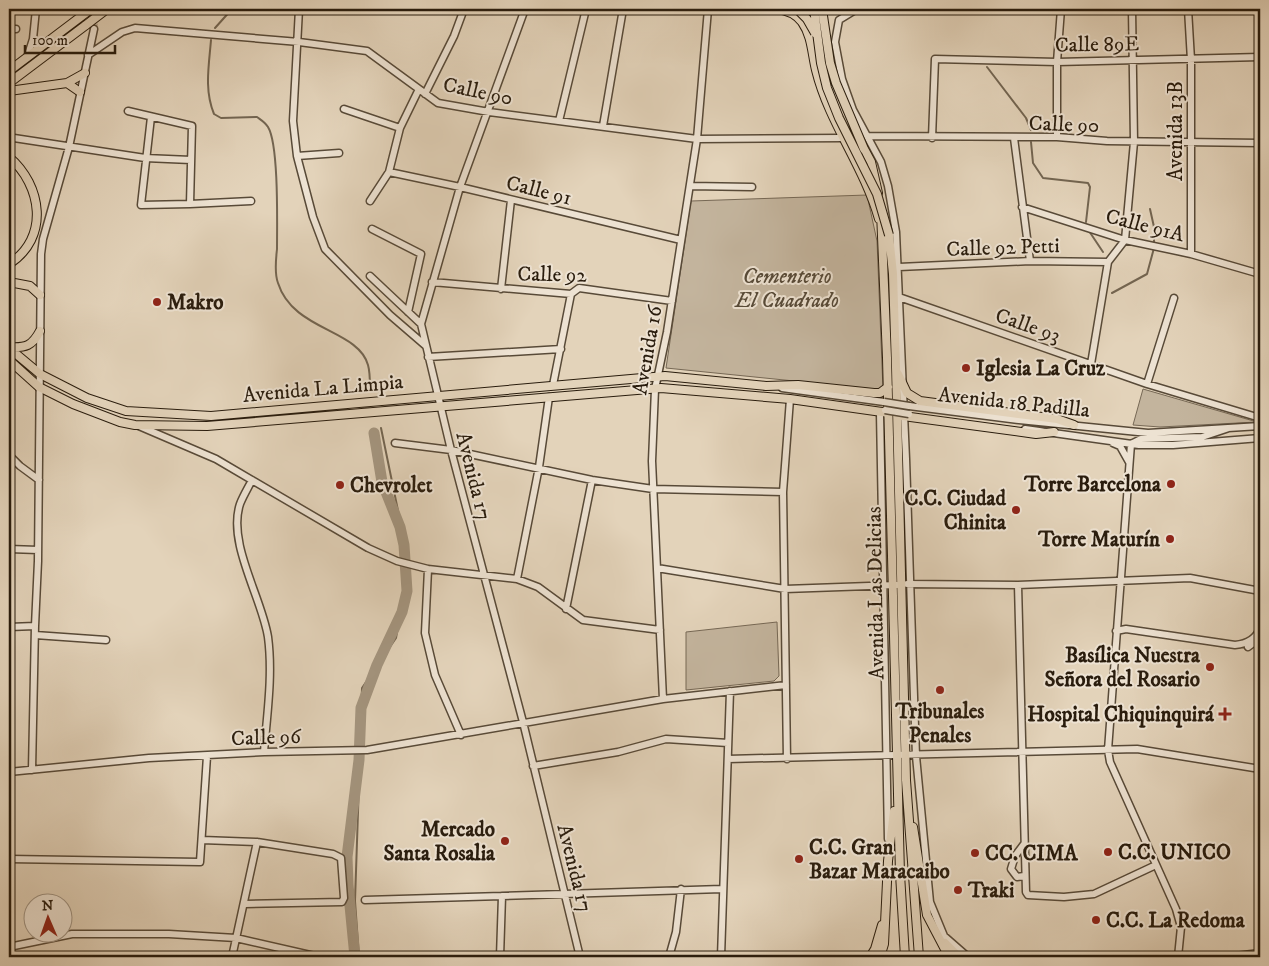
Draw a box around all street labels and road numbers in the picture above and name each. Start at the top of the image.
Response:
street label: Calle 89E [1055,31,1140,59]
street label: Calle 90 [441,72,515,112]
street label: Avenida 13B [1163,81,1189,181]
street label: Calle 90 [1028,111,1100,139]
street label: Calle 91 [503,170,574,212]
street label: Calle 91A [1103,204,1187,248]
street label: Calle 92 Petti [946,233,1060,263]
street label: Calle 92 [517,261,588,289]
street label: Avenida 16 [627,303,669,397]
street label: Calle 93 [992,303,1064,349]
street label: Avenida La Limpia [242,369,404,409]
street label: Avenida 18 Padilla [937,382,1091,424]
street label: Avenida 17 [450,429,497,523]
street label: Avenida Las Delicias [861,506,891,680]
street label: Calle 96 [231,724,303,752]
street label: Avenida 17 [551,821,598,915]

